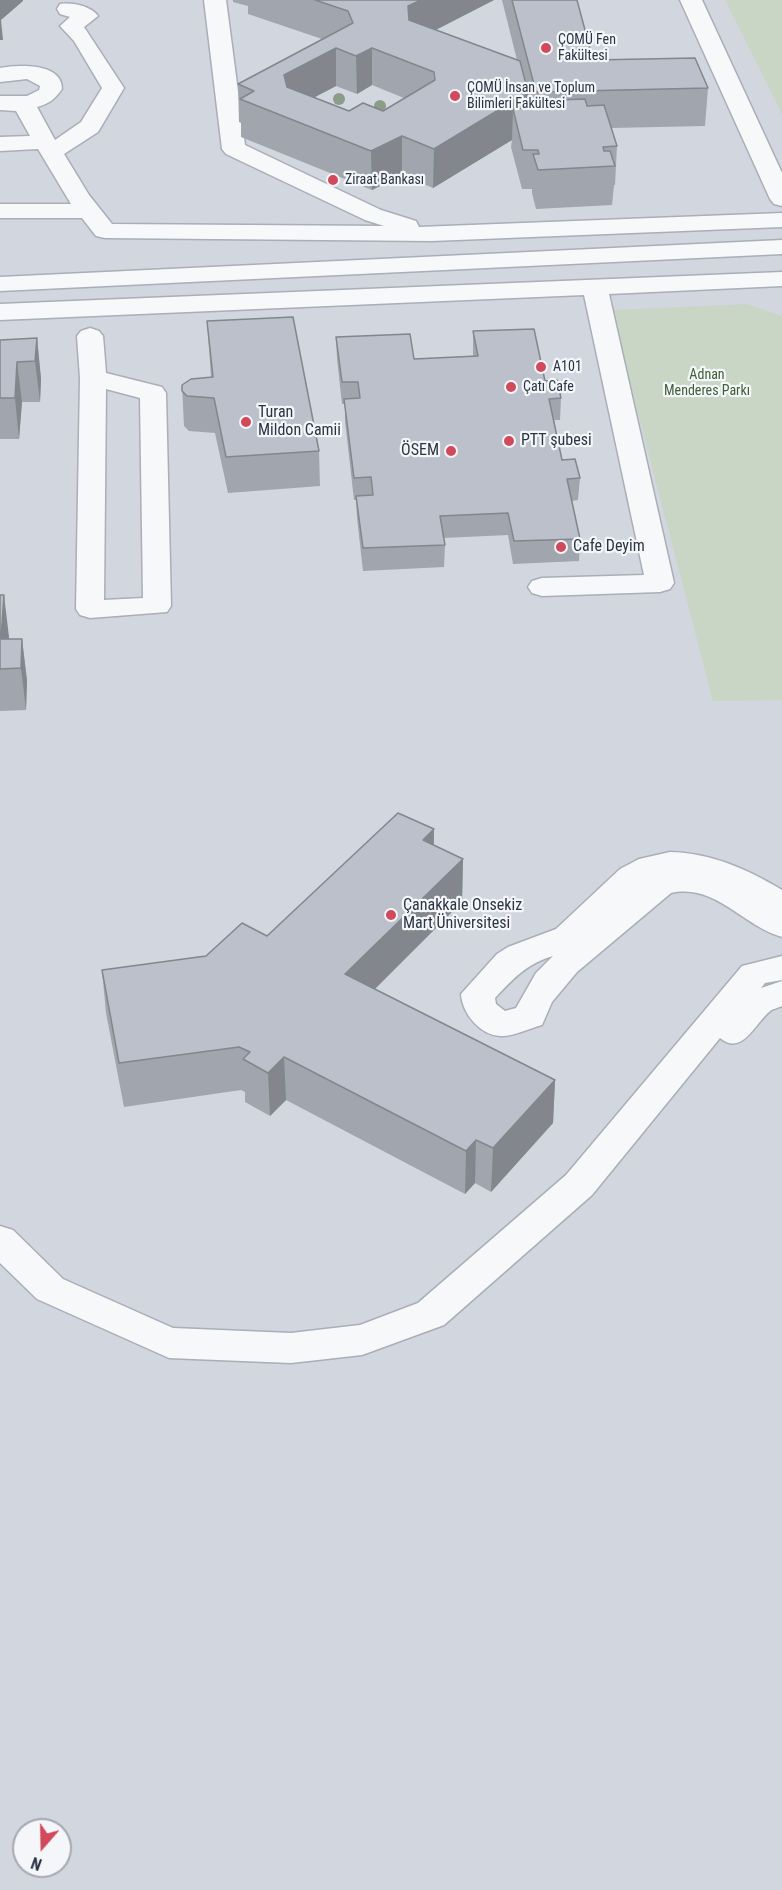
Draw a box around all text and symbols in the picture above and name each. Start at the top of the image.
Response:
place label: ÇOMÜ Fen Fakültesi [558,32,616,64]
marker: ÇOMÜ Fen Fakültesi [539,41,553,55]
place label: ÇOMÜ İnsan ve Toplum Bilimleri Fakültesi [467,80,595,112]
marker: ÇOMÜ İnsan ve Toplum Bilimleri Fakültesi [448,89,462,103]
place label: Ziraat Bankası [345,172,424,188]
marker: Ziraat Bankası [326,173,340,187]
place label: A101 [553,359,582,375]
marker: A101 [534,360,548,374]
park label: Adnan Menderes Parkı [664,367,750,400]
place label: Çatı Cafe [523,379,574,395]
marker: Çatı Cafe [504,380,518,394]
place label: Turan Mildon Camii [258,403,341,441]
marker: Turan Mildon Camii [239,415,253,429]
place label: PTT şubesi [521,431,592,451]
marker: PTT şubesi [502,434,516,448]
place label: ÖSEM [401,441,439,461]
marker: ÖSEM [444,444,458,458]
place label: Cafe Deyim [573,537,645,557]
marker: Cafe Deyim [554,540,568,554]
place label: Çanakkale Onsekiz Mart Üniversitesi [403,896,522,934]
marker: Çanakkale Onsekiz Mart Üniversitesi [384,908,398,922]
north arrow [12,1818,72,1878]
text: N [29,1853,44,1874]

